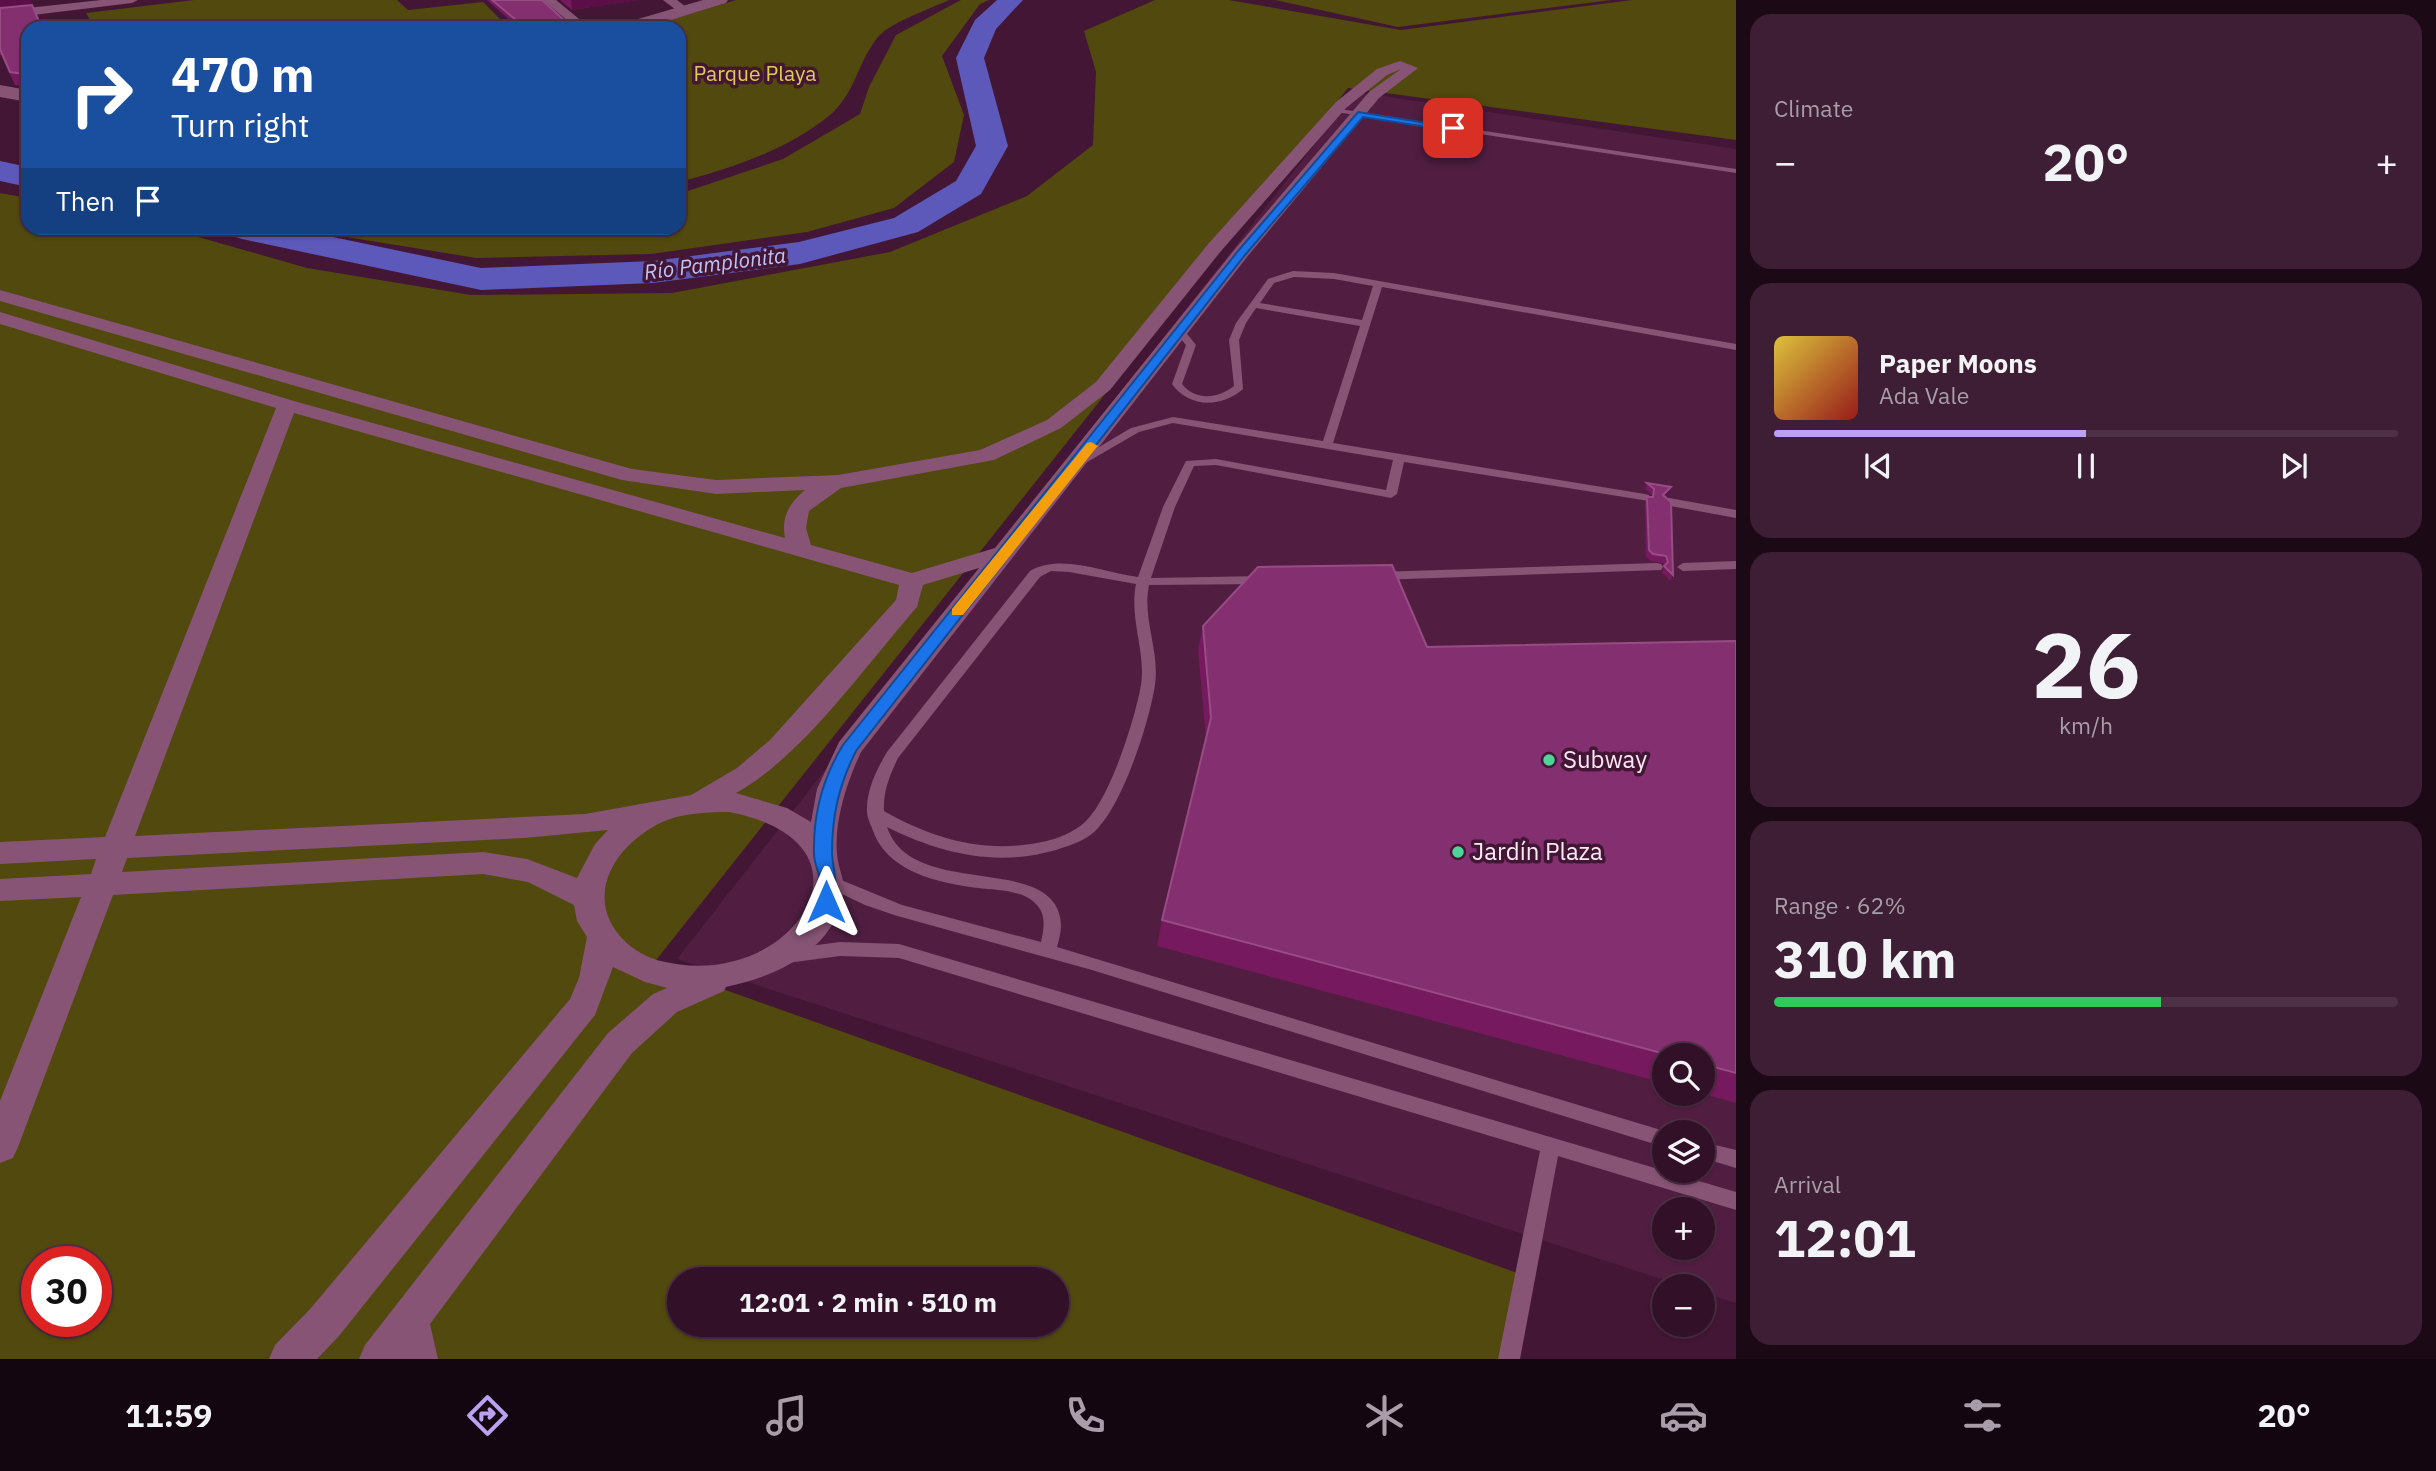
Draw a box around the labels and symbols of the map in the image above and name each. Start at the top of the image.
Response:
park label: Parque Playa [694,59,816,87]
pin [1423,98,1483,158]
water label: Río Pamplonita [642,240,787,286]
place label: Subway [1563,743,1647,775]
marker: Subway [1541,752,1557,768]
place label: Jardín Plaza [1472,835,1603,867]
marker: Jardín Plaza [1450,844,1466,860]
position arrow [789,865,863,939]
speed limit sign: 30 [21,1246,112,1337]

